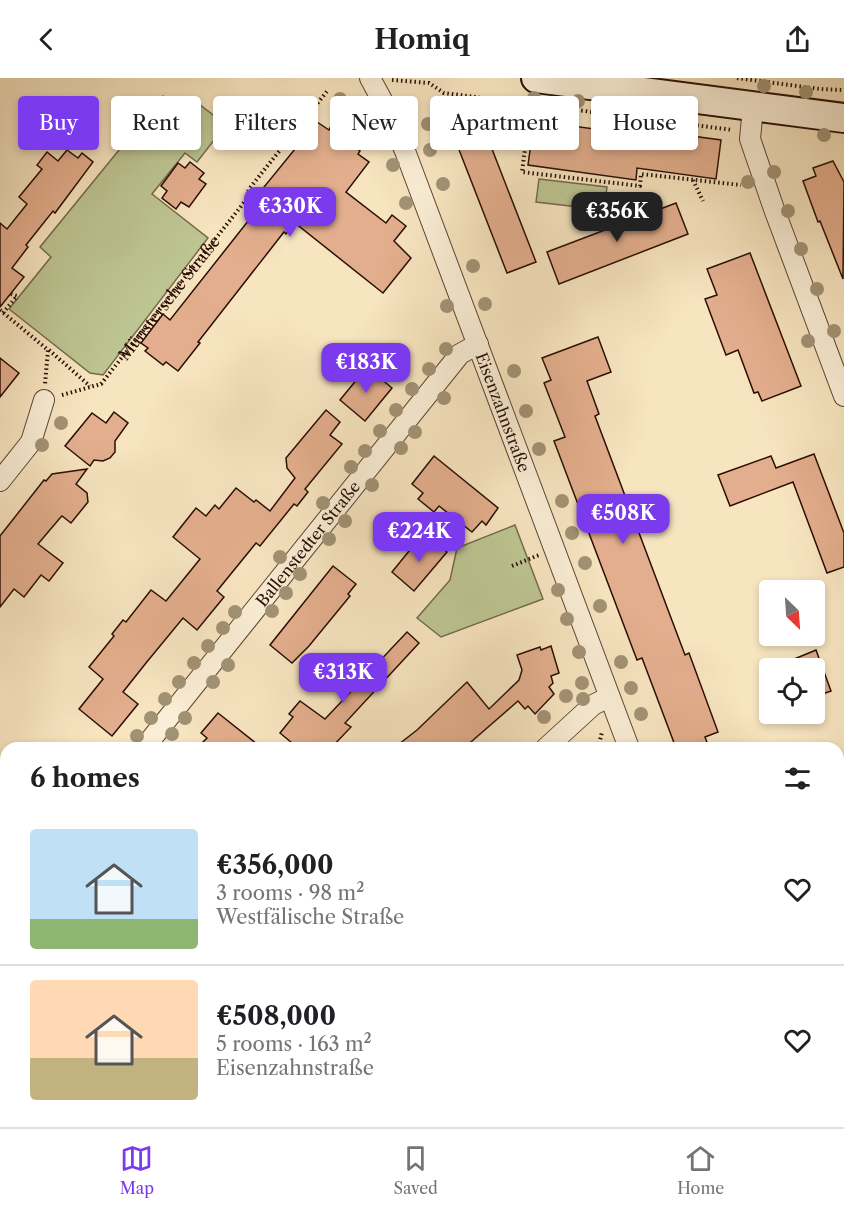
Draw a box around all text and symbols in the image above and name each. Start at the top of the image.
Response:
icon: back [30,23,63,56]
text: Homiq [374,23,470,56]
icon: share [781,23,814,56]
chip: Buy [18,96,99,150]
chip: Rent [111,96,201,150]
chip: Filters [213,96,318,150]
chip: New [330,96,418,150]
chip: Apartment [430,96,579,150]
chip: House [591,96,698,150]
pin: €330K [248,187,332,238]
pin: €356K [575,192,659,243]
text: €330K [258,194,322,218]
text: €356K [586,199,648,223]
street label: Münstersche Straße [114,232,224,364]
pin: €183K [324,343,408,394]
text: €183K [335,350,397,374]
street label: Eisenzahnstraße [471,350,535,475]
street label: Ballenstedter Straße [252,477,364,610]
pin: €508K [581,494,665,545]
text: €508K [591,501,655,525]
pin: €224K [377,512,461,563]
text: €224K [387,519,451,543]
north arrow [759,580,825,646]
map controls [759,580,825,724]
pin: €313K [301,653,385,704]
button: locate [759,658,825,724]
text: €313K [313,660,373,684]
text: 6 homes [30,762,140,794]
icon: filters [781,762,814,795]
text: €356,000 [216,849,334,881]
icon: home [78,853,150,925]
icon: heart [781,873,814,906]
text: 3 rooms · 98 m² [216,881,364,905]
text: Westfälische Straße [216,905,404,929]
text: €508,000 [216,1000,336,1032]
icon: home [78,1004,150,1076]
icon: heart [781,1024,814,1057]
text: 5 rooms · 163 m² [216,1032,372,1056]
text: Eisenzahnstraße [216,1056,374,1080]
tab: Map [120,1142,154,1198]
tab: Saved [393,1142,438,1198]
tab: Home [677,1142,724,1198]

